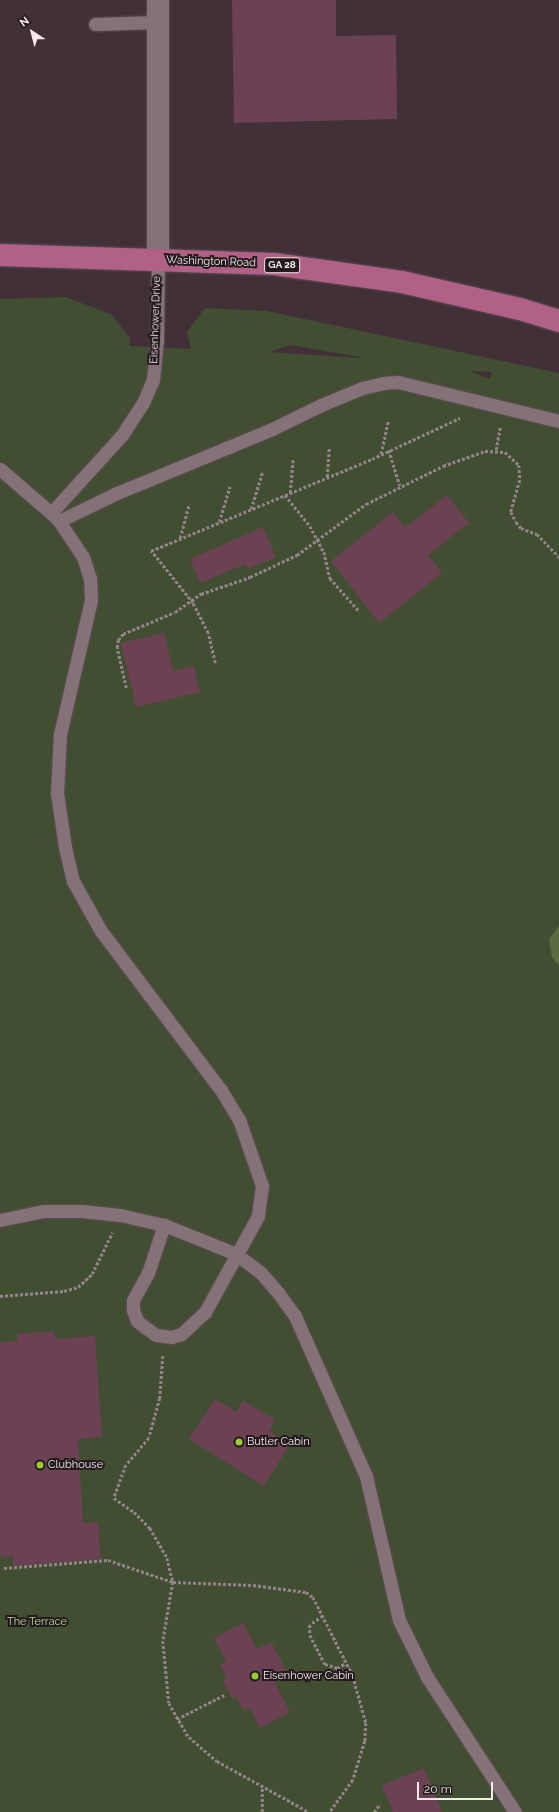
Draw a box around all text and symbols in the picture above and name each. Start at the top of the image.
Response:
north arrow [12,12,52,52]
text: N [17,14,32,30]
street label: Washington Road [166,254,256,270]
road number: GA 28 [263,257,301,273]
street label: Eisenhower Drive [148,276,164,364]
place label: Butler Cabin [247,1435,310,1449]
marker: Butler Cabin [234,1437,244,1447]
place label: Clubhouse [48,1458,103,1472]
marker: Clubhouse [35,1460,45,1470]
park label: The Terrace [7,1615,67,1629]
place label: Eisenhower Cabin [263,1669,354,1683]
marker: Eisenhower Cabin [250,1671,260,1681]
scale bar [419,1774,495,1800]
text: 20 m [424,1782,452,1796]

